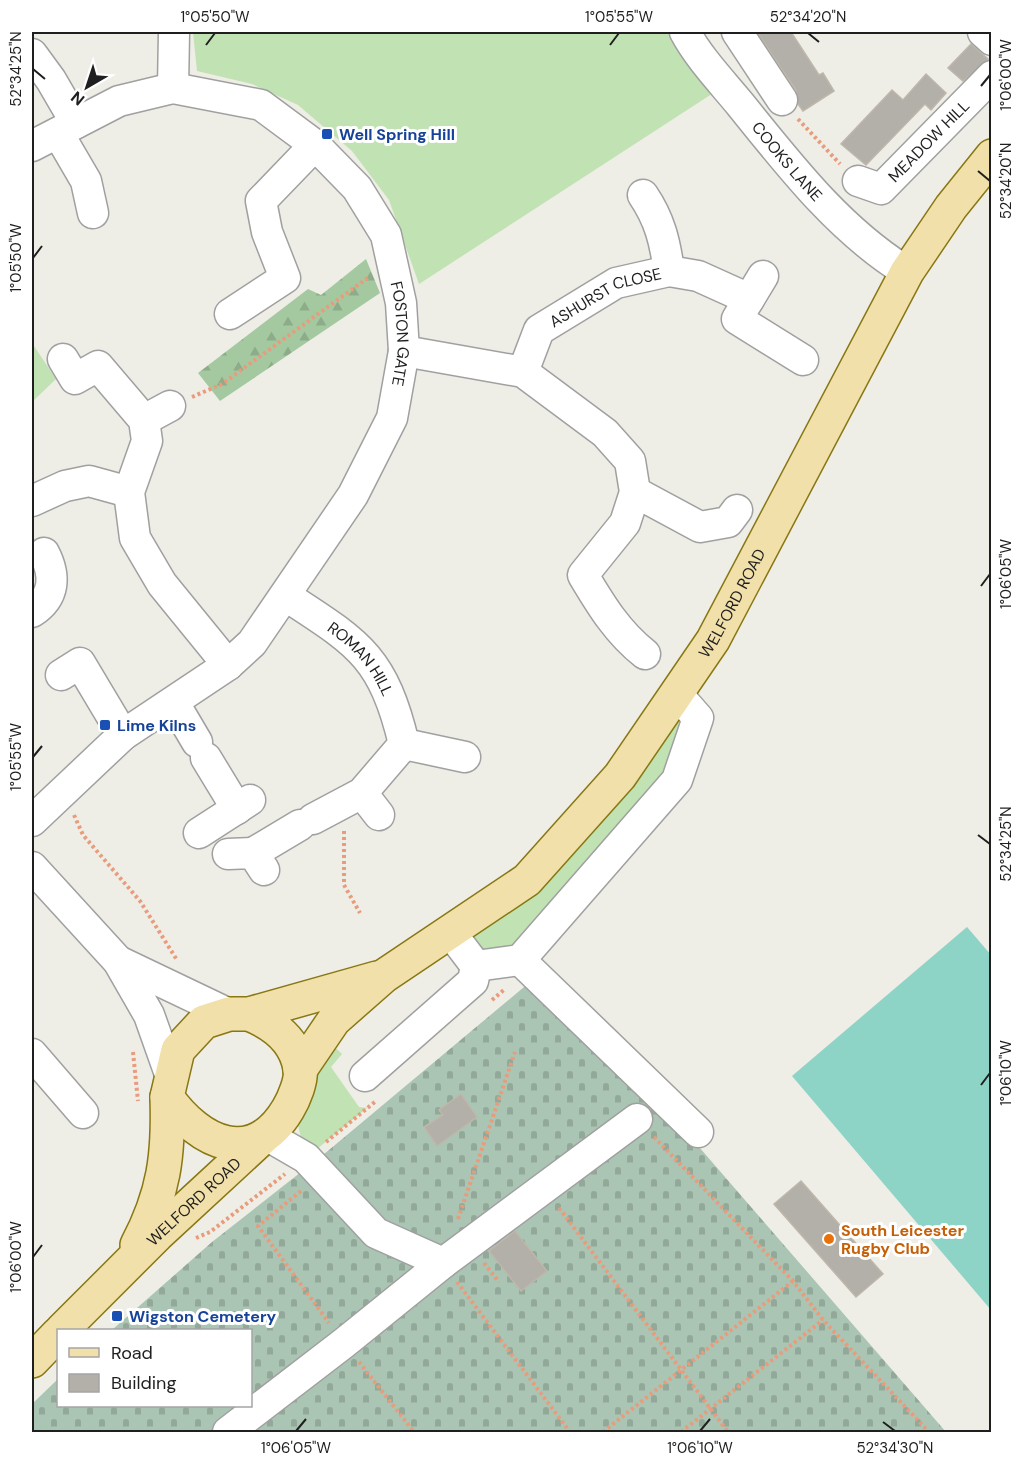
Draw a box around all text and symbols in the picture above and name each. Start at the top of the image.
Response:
text: 1°05'50"W [180,7,250,27]
text: 1°05'55"W [585,7,653,27]
text: 52°34'20"N [770,7,846,27]
text: 52°34'25"N [6,31,26,107]
text: 1°06'00"W [996,39,1016,111]
north arrow [57,57,117,117]
text: N [67,86,89,110]
street label: MEADOW HILL [884,95,974,187]
street label: COOKS LANE [747,117,827,206]
place label: Well Spring Hill [339,124,455,145]
marker: Well Spring Hill [320,127,334,141]
text: 52°34'20"N [996,143,1016,219]
text: 1°05'50"W [6,223,26,293]
street label: ASHURST CLOSE [545,263,663,332]
street label: FOSTON GATE [385,279,415,388]
text: 1°06'05"W [996,539,1016,609]
street label: WELFORD ROAD [694,545,770,662]
street label: ROMAN HILL [323,617,398,699]
place label: Lime Kilns [117,715,196,736]
marker: Lime Kilns [98,718,112,732]
text: 1°05'55"W [6,723,26,791]
text: 52°34'25"N [996,806,1016,882]
text: 1°06'10"W [996,1040,1016,1106]
street label: WELFORD ROAD [142,1153,246,1251]
place label: South Leicester Rugby Club [841,1220,964,1259]
text: 1°06'00"W [6,1221,26,1293]
marker: South Leicester Rugby Club [822,1232,836,1246]
place label: Wigston Cemetery [129,1306,277,1327]
marker: Wigston Cemetery [110,1309,124,1323]
legend [57,1329,252,1407]
text: Road [111,1341,153,1365]
text: Building [111,1371,176,1395]
text: 1°06'05"W [261,1438,331,1458]
text: 1°06'10"W [667,1438,733,1458]
text: 52°34'30"N [857,1438,933,1458]

